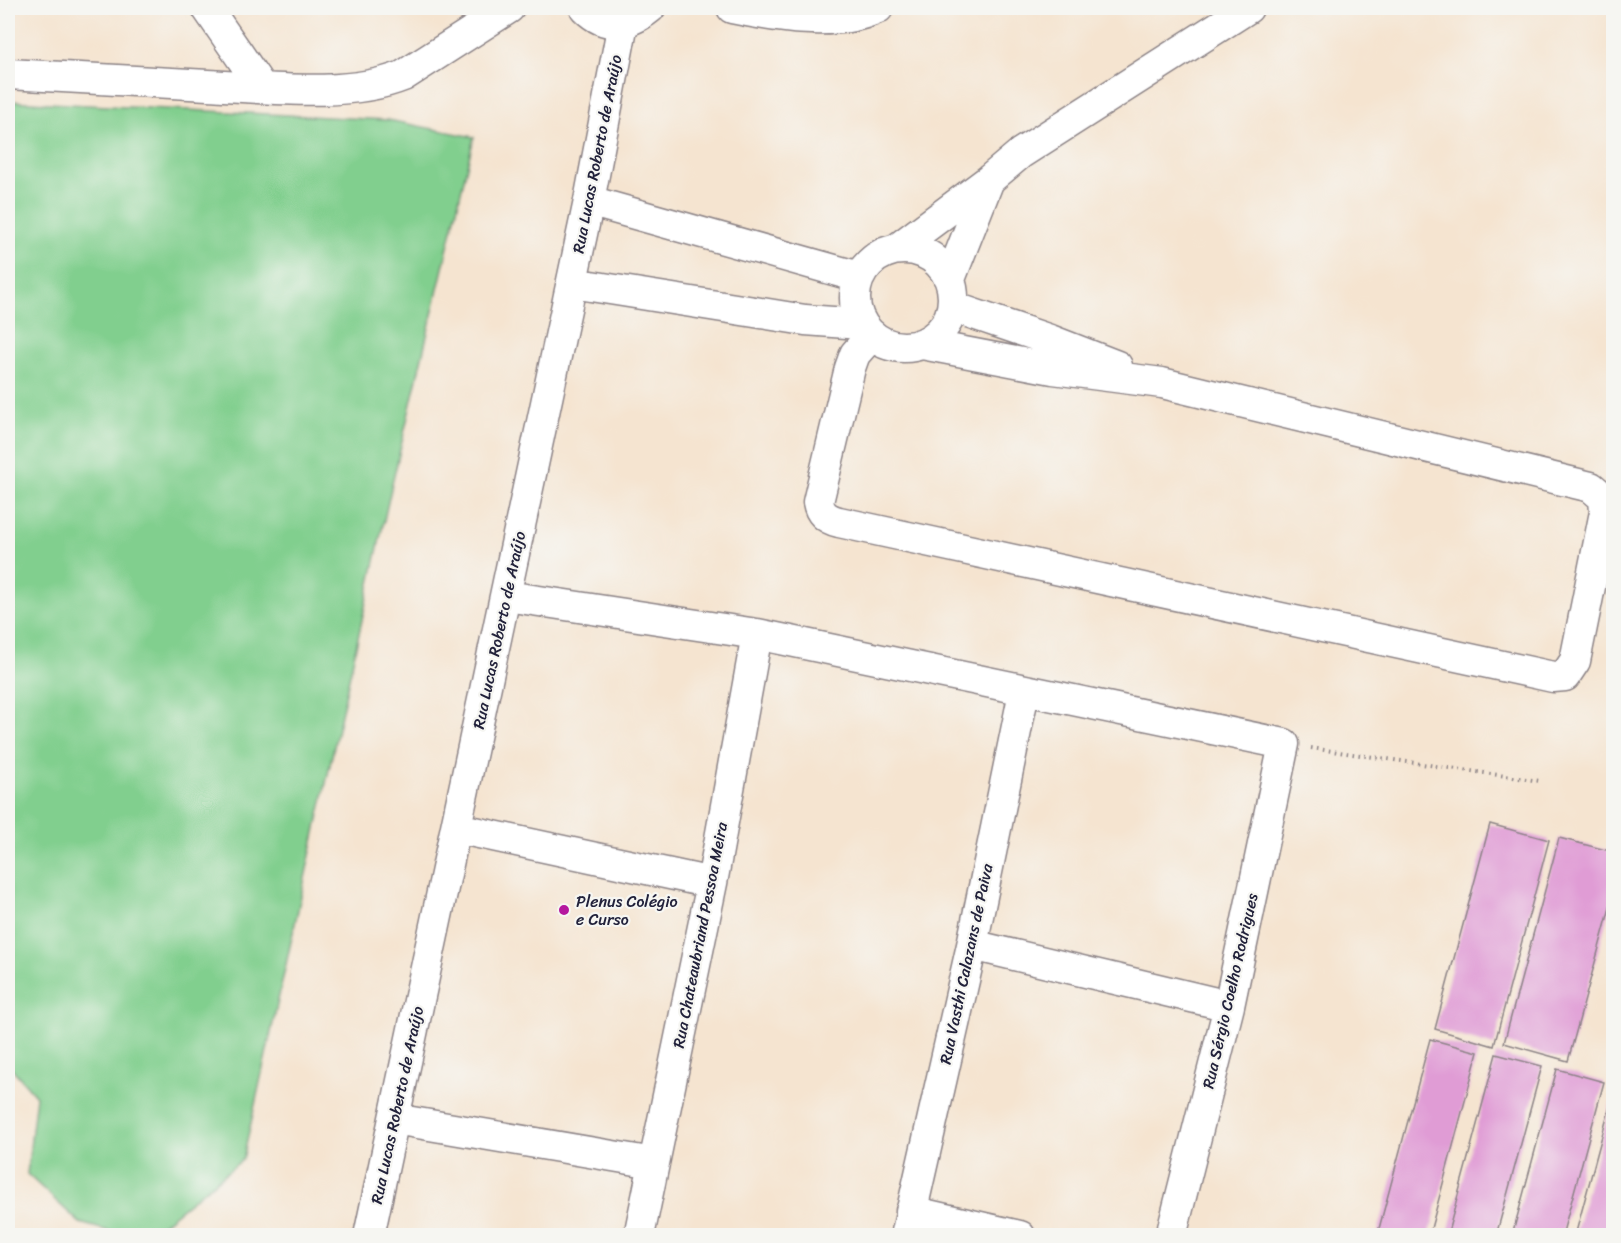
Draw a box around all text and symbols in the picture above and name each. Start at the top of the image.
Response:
street label: Rua Lucas Roberto de Araújo [564,52,630,256]
street label: Rua Lucas Roberto de Araújo [464,528,534,732]
street label: Rua Chateaubriand Pessoa Meira [664,819,736,1051]
street label: Rua Vasthi Calazans de Paiva [931,860,1002,1067]
place label: Plenus Colégio e Curso [576,887,678,934]
street label: Rua Sérgio Coelho Rodrigues [1193,890,1267,1092]
marker: Plenus Colégio e Curso [557,903,571,917]
street label: Rua Lucas Roberto de Araújo [362,1003,432,1207]

